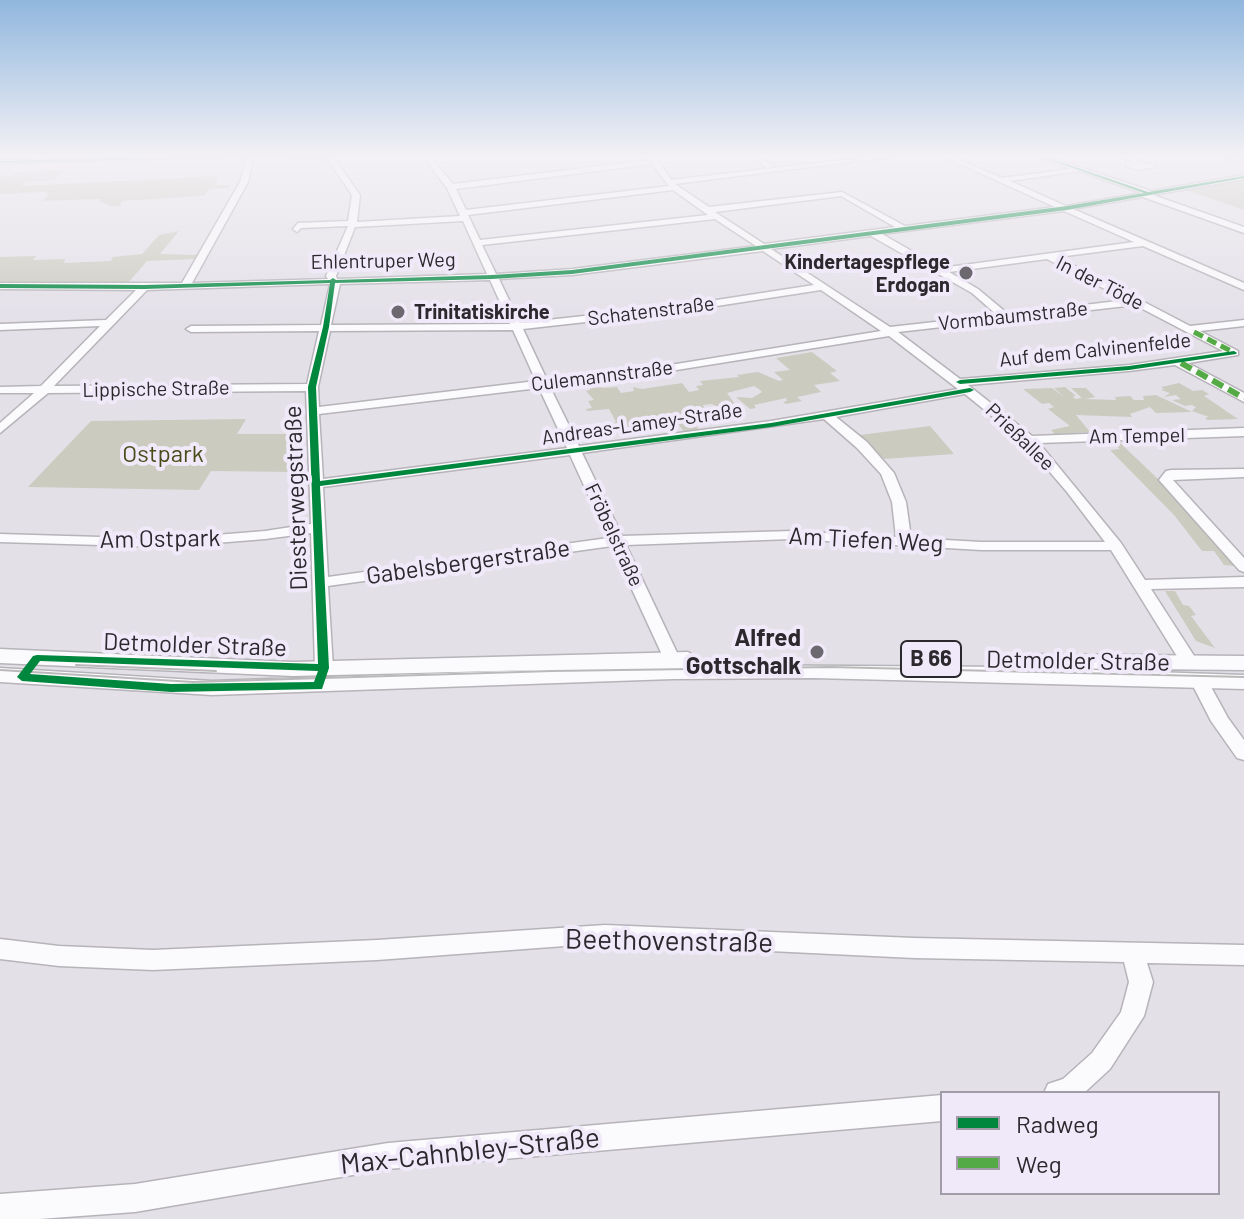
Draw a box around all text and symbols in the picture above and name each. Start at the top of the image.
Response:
street label: Ehlentruper Weg [310,248,456,274]
place label: Kindertagespflege Erdogan [784,250,950,297]
street label: In der Töde [1052,251,1148,315]
marker: Kindertagespflege Erdogan [957,264,975,282]
street label: Schatenstraße [586,291,716,331]
street label: Vormbaumstraße [937,296,1089,336]
place label: Trinitatiskirche [414,300,550,324]
marker: Trinitatiskirche [389,303,407,321]
street label: Auf dem Calvinenfelde [998,328,1192,372]
street label: Culemannstraße [530,355,674,397]
street label: Lippische Straße [82,376,230,402]
street label: Andreas-Lamey-Straße [540,398,744,450]
street label: Prießallee [981,398,1059,476]
street label: Diesterwegstraße [278,405,314,591]
street label: Am Tempel [1089,423,1185,449]
park label: Ostpark [122,440,204,468]
street label: Fröbelstraße [580,480,648,590]
street label: Am Tiefen Weg [788,522,944,558]
street label: Am Ostpark [99,524,221,554]
street label: Gabelsbergerstraße [364,533,572,591]
place label: Alfred Gottschalk [686,624,801,680]
street label: Detmolder Straße [103,627,287,663]
road number: B 66 [901,641,961,677]
marker: Alfred Gottschalk [808,643,826,661]
street label: Detmolder Straße [986,645,1170,677]
street label: Beethovenstraße [565,922,773,960]
legend [940,1091,1220,1195]
text: Radweg [1016,1109,1099,1138]
street label: Max-Cahnbley-Straße [339,1121,601,1181]
text: Weg [1016,1149,1062,1178]

